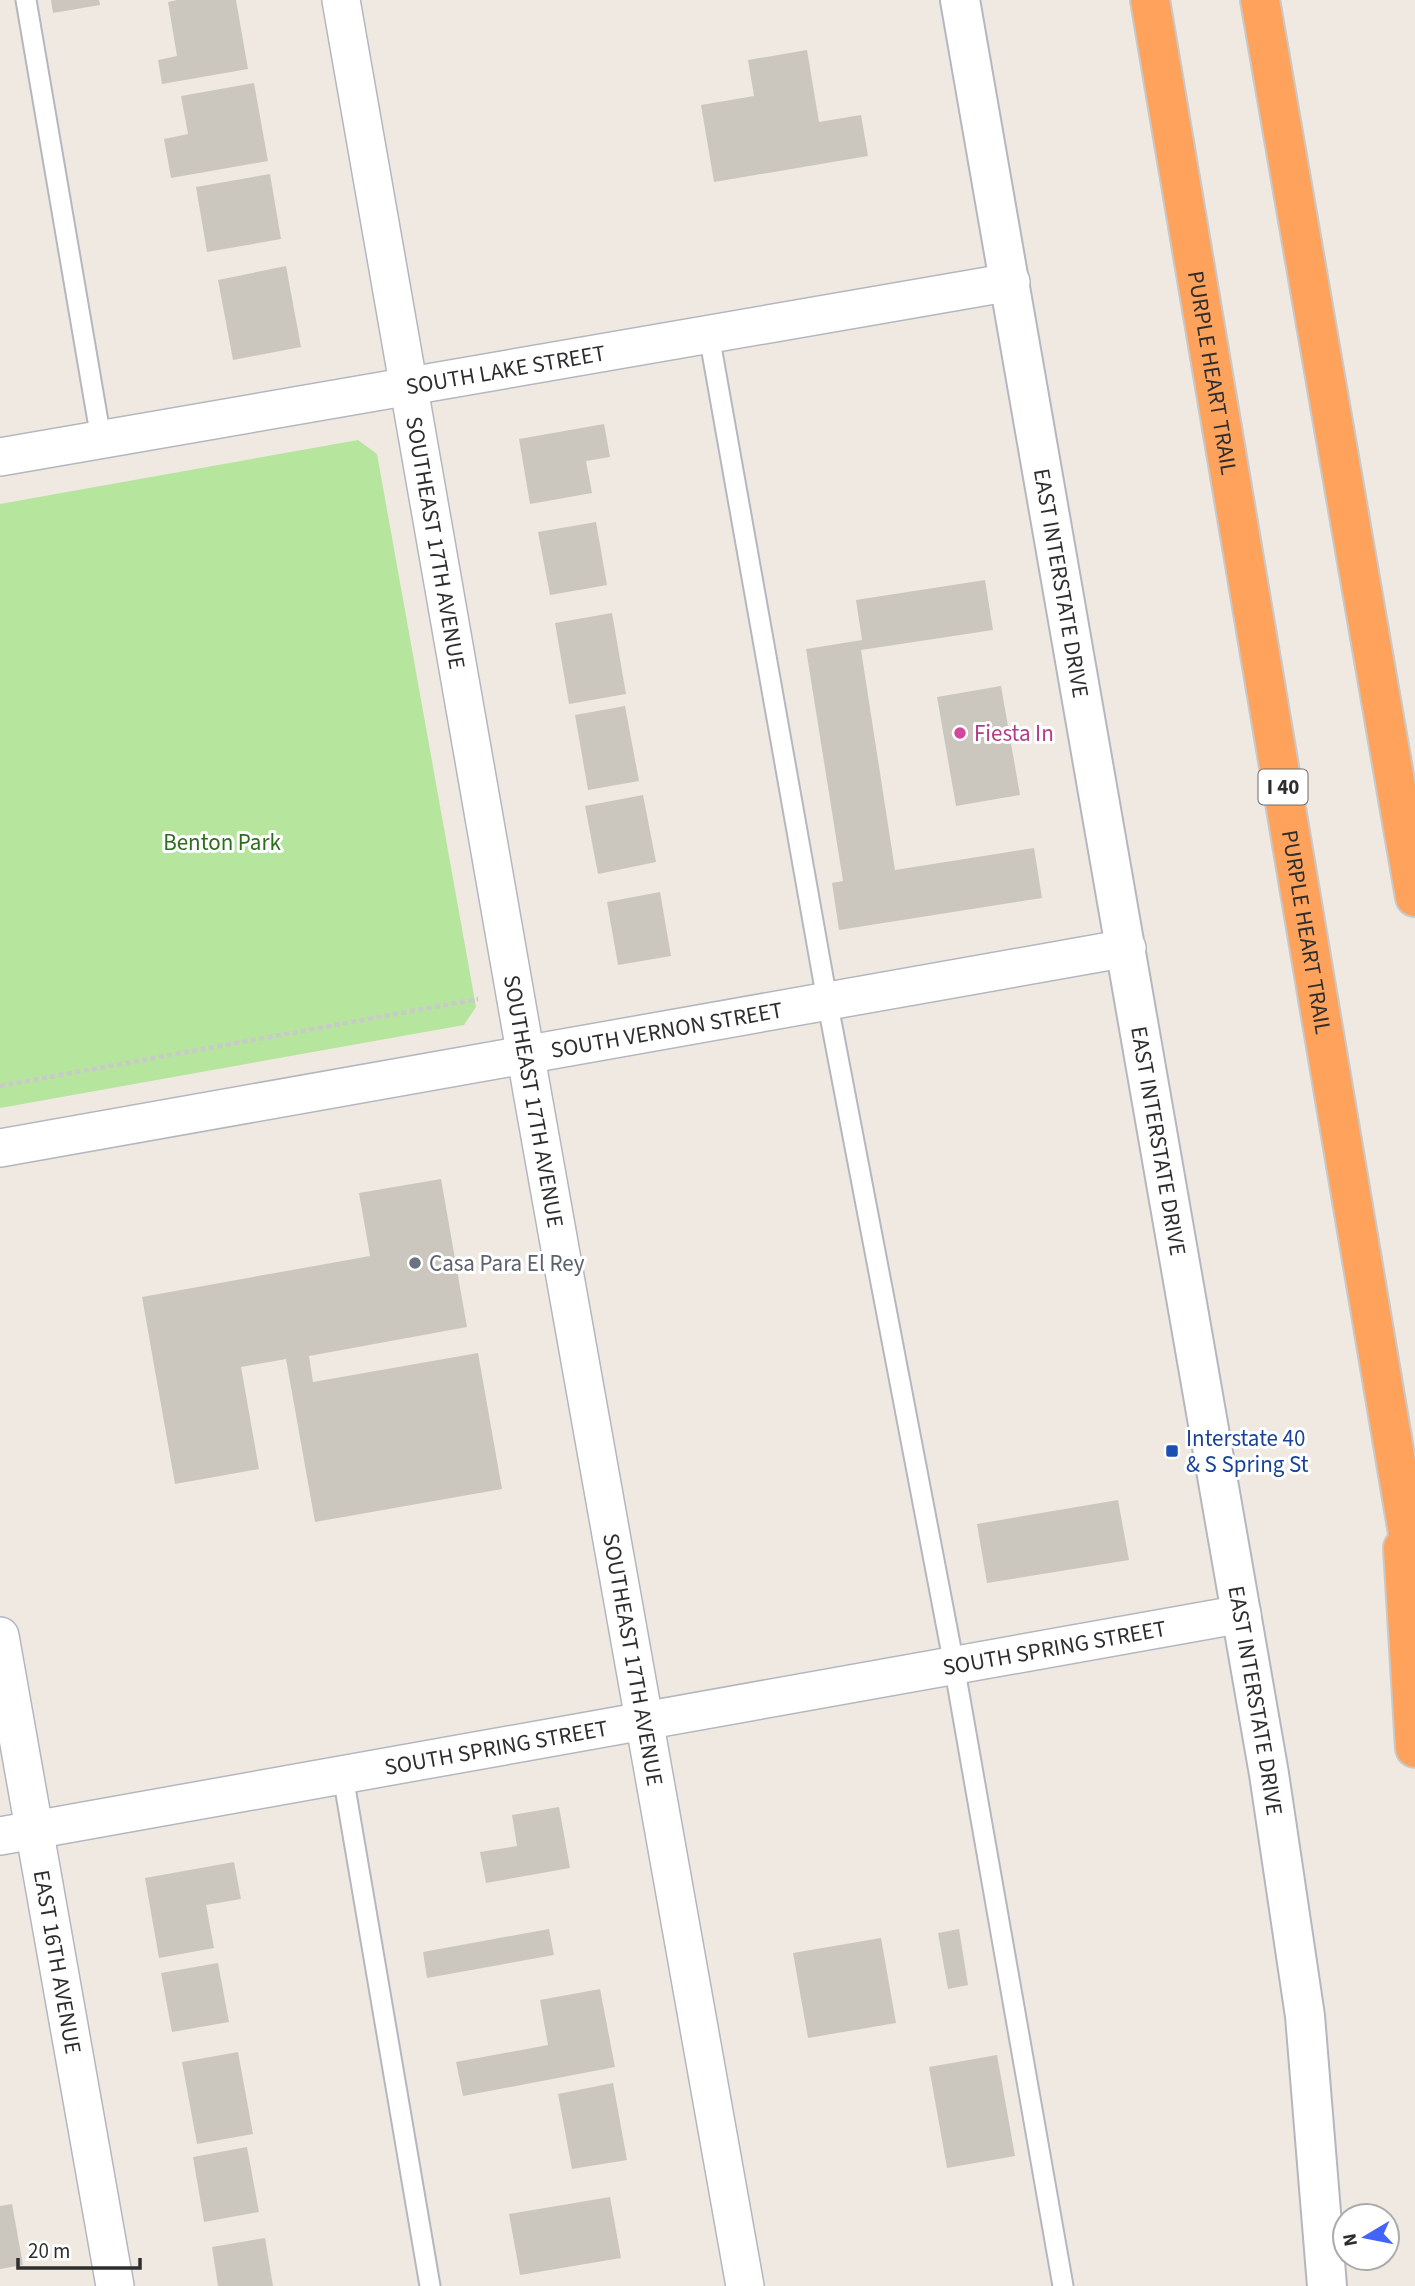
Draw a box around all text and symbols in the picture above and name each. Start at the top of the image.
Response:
street label: PURPLE HEART TRAIL [1179,268,1246,477]
street label: SOUTH LAKE STREET [403,336,608,403]
street label: SOUTHEAST 17TH AVENUE [398,414,474,672]
street label: EAST INTERSTATE DRIVE [1025,466,1098,701]
place label: Fiesta In [974,717,1054,750]
marker: Fiesta In [952,725,968,741]
road number: I 40 [1258,770,1308,804]
park label: Benton Park [163,826,281,859]
street label: PURPLE HEART TRAIL [1273,827,1340,1036]
street label: SOUTHEAST 17TH AVENUE [495,972,572,1230]
street label: SOUTH VERNON STREET [548,993,785,1066]
street label: EAST INTERSTATE DRIVE [1123,1024,1195,1258]
place label: Casa Para El Rey [429,1247,585,1280]
marker: Casa Para El Rey [407,1255,423,1271]
place label: Interstate 40 & S Spring St [1186,1422,1309,1481]
marker: Interstate 40 & S Spring St [1164,1443,1180,1459]
street label: SOUTHEAST 17TH AVENUE [595,1531,672,1788]
street label: EAST INTERSTATE DRIVE [1220,1583,1291,1817]
street label: SOUTH SPRING STREET [940,1611,1169,1684]
street label: SOUTH SPRING STREET [382,1711,610,1783]
street label: EAST 16TH AVENUE [25,1867,90,2057]
north arrow [1331,2202,1401,2272]
scale bar [18,2226,140,2270]
text: N [1336,2231,1365,2248]
text: 20 m [28,2236,70,2266]

